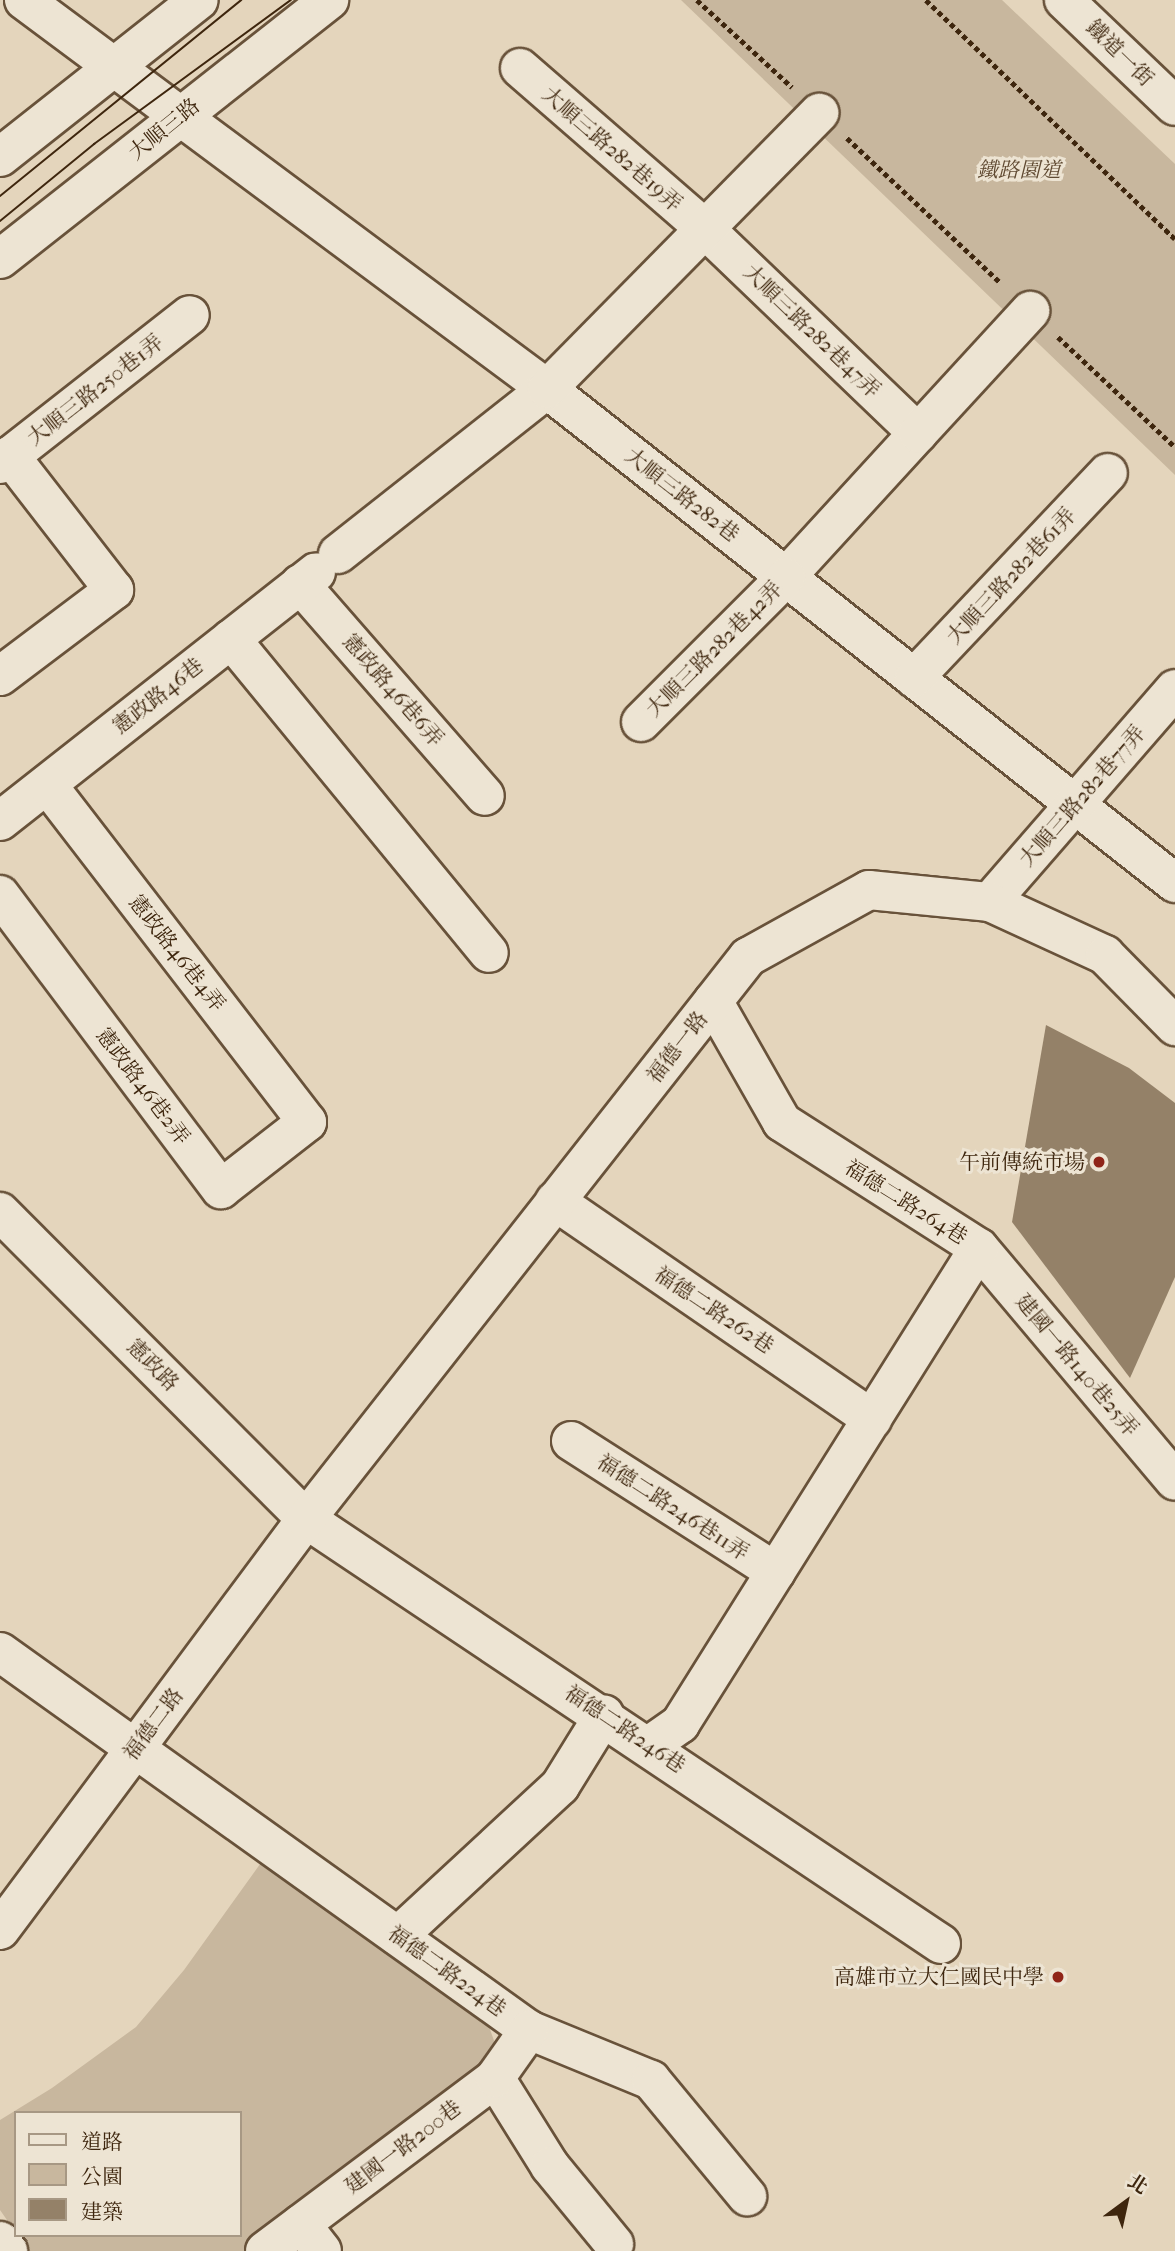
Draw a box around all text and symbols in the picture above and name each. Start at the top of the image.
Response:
street label: 鐵道一街 [1081,15,1159,91]
street label: 大順三路282巷19弄 [537,82,687,216]
street label: 大順三路 [123,93,205,165]
park label: 鐵路園道 [977,157,1061,183]
street label: 大順三路282巷47弄 [738,259,886,403]
street label: 大順三路250巷1弄 [22,329,168,451]
street label: 大順三路282巷 [620,443,744,547]
street label: 大順三路282巷61弄 [941,503,1081,649]
street label: 大順三路282巷42弄 [641,576,787,722]
street label: 憲政路46巷6弄 [338,629,448,751]
street label: 憲政路46巷 [108,653,208,739]
street label: 大順三路282巷77弄 [1014,720,1150,872]
street label: 憲政路46巷4弄 [124,890,230,1016]
street label: 福德一路 [641,1006,713,1088]
street label: 憲政路46巷2弄 [91,1023,195,1149]
place label: 午前傳統市場 [959,1149,1085,1175]
street label: 福德二路264巷 [840,1154,972,1250]
marker: 午前傳統市場 [1091,1154,1107,1170]
street label: 福德二路262巷 [650,1261,778,1359]
street label: 建國一路140巷25弄 [1010,1289,1144,1441]
street label: 憲政路 [122,1334,184,1396]
street label: 福德二路246巷11弄 [593,1449,753,1565]
street label: 福德二路246巷 [560,1680,690,1778]
street label: 福德二路 [118,1683,188,1765]
street label: 福德二路224巷 [383,1920,511,2022]
place label: 高雄市立大仁國民中學 [834,1964,1044,1990]
marker: 高雄市立大仁國民中學 [1050,1969,1066,1985]
street label: 建國一路200巷 [340,2095,466,2199]
legend [14,2111,242,2237]
text: 道路 [81,2130,123,2154]
text: 公園 [81,2165,123,2189]
north arrow [1091,2167,1161,2237]
text: 北 [1123,2170,1151,2199]
text: 建築 [81,2200,123,2224]

